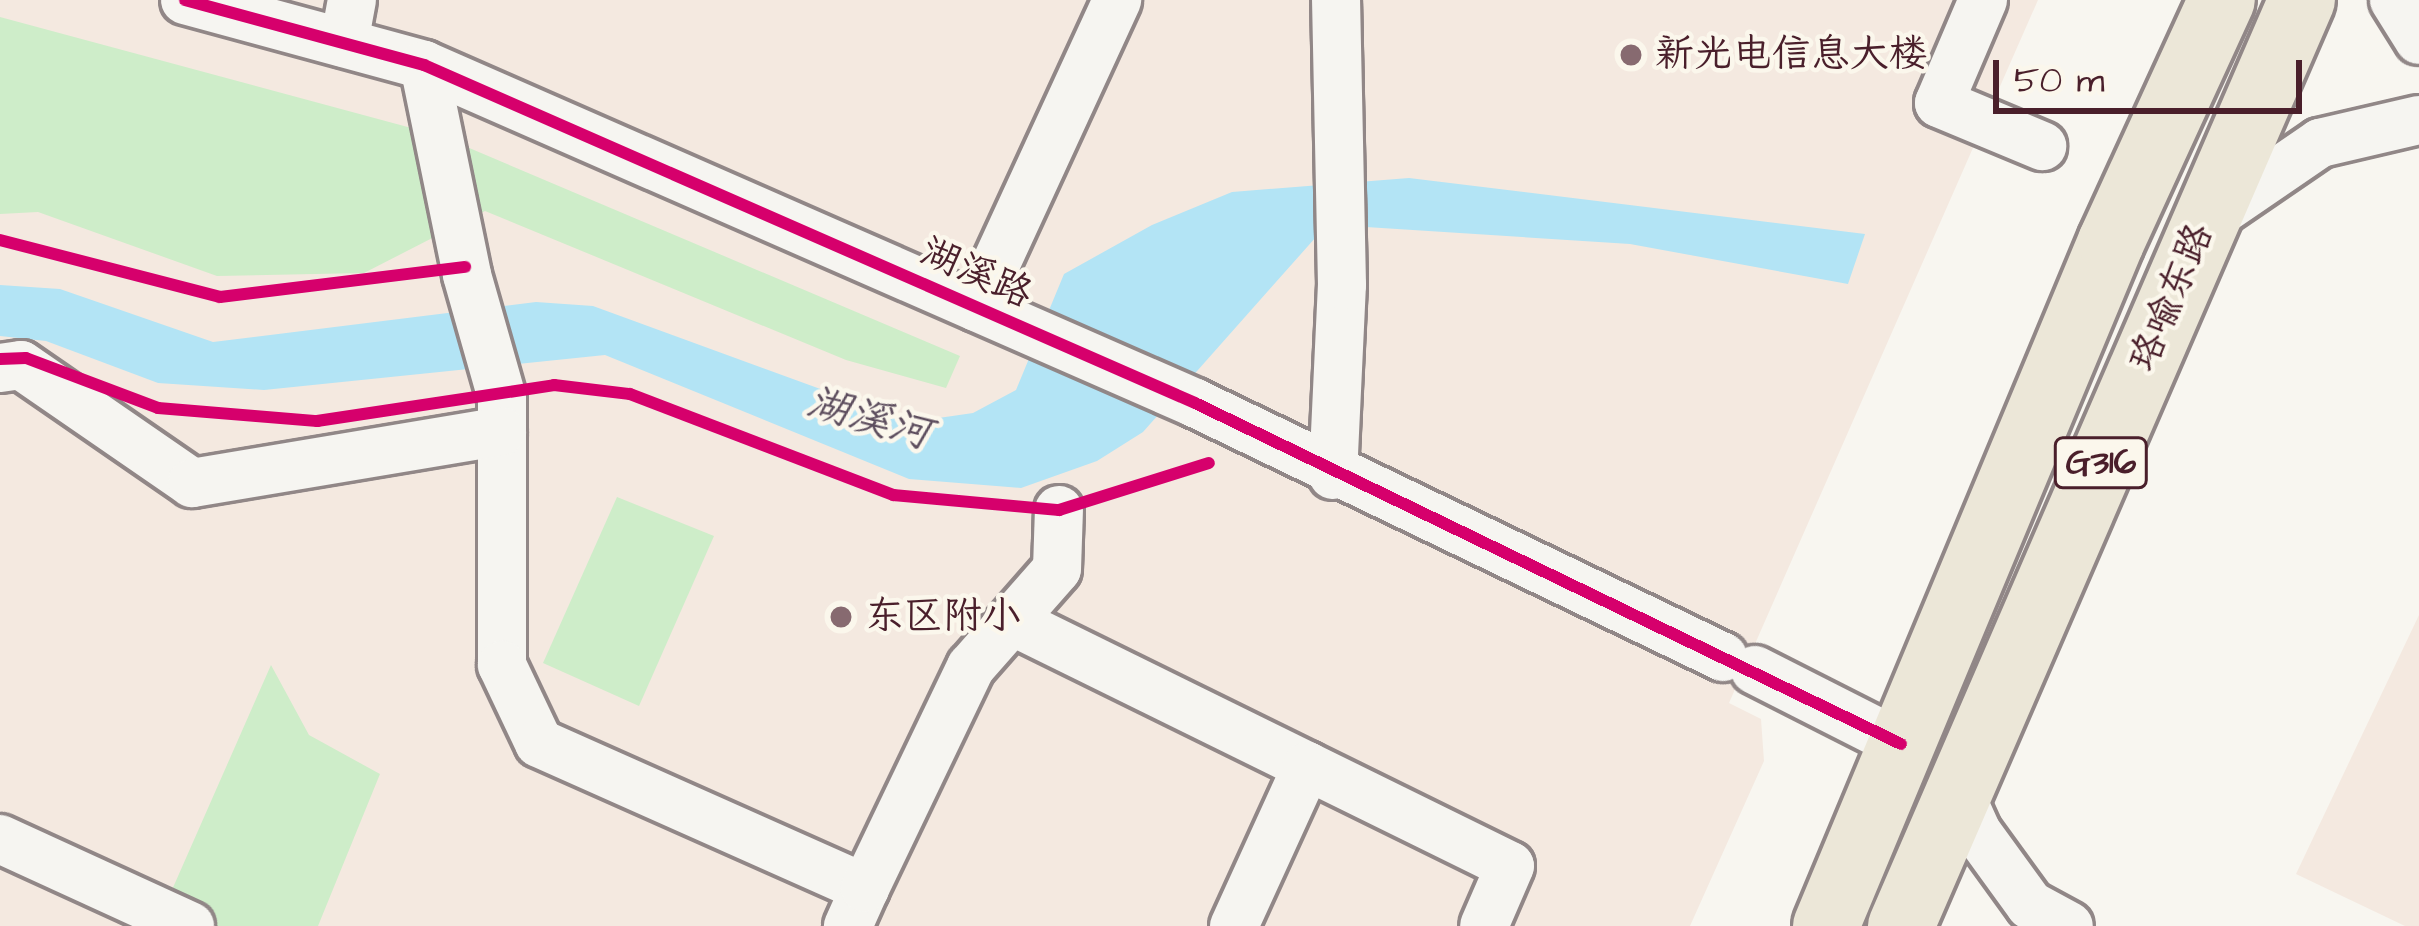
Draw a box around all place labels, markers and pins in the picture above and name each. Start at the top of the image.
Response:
place label: 新光电信息大楼 [1655,32,1928,78]
marker: 新光电信息大楼 [1618,42,1644,68]
place label: 东区附小 [865,594,1021,640]
marker: 东区附小 [828,604,854,630]

